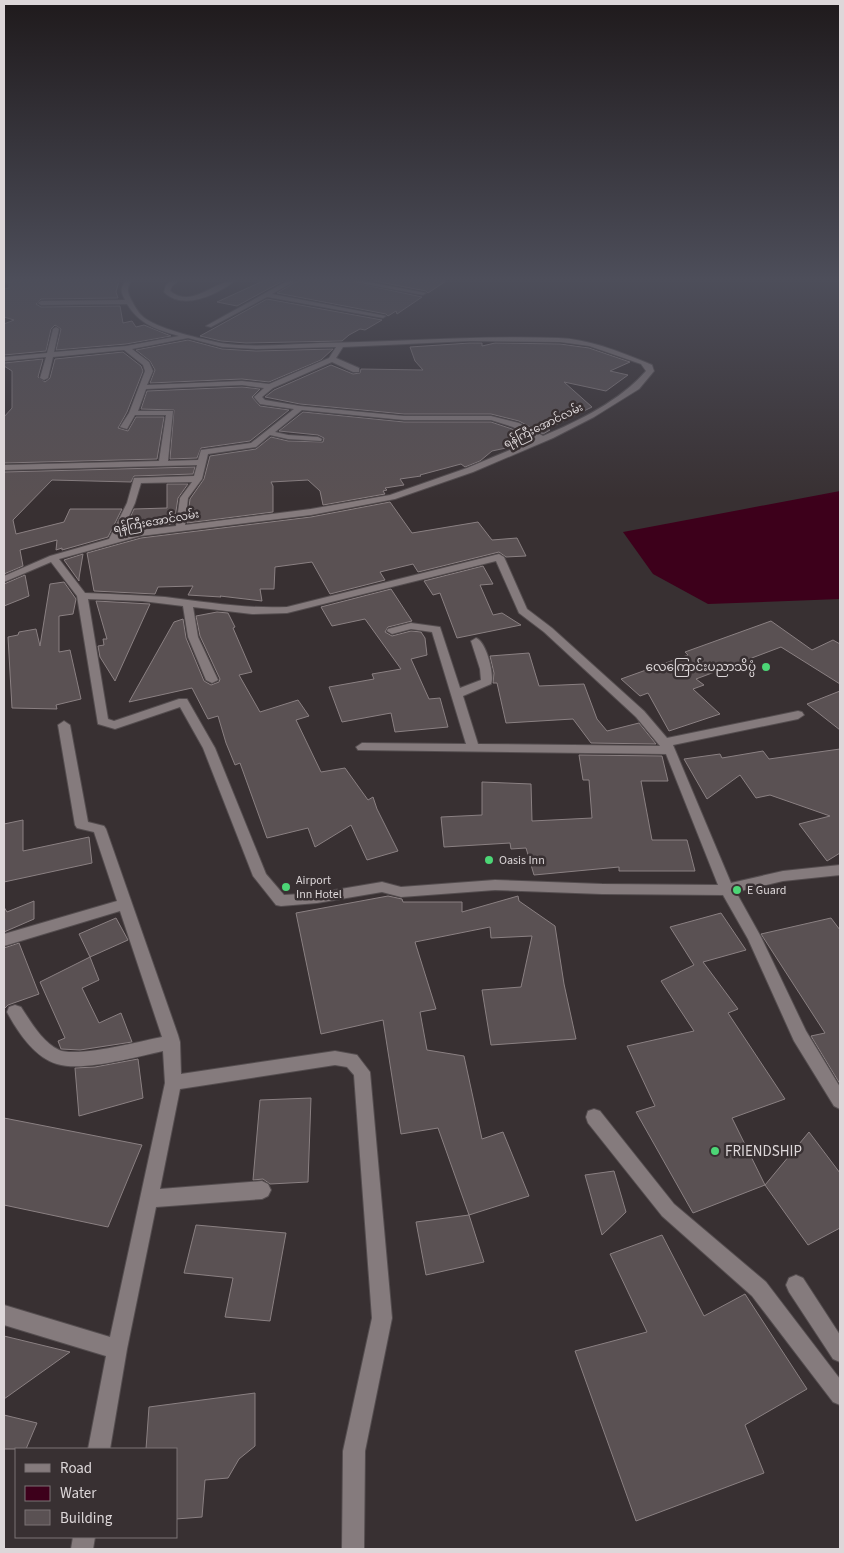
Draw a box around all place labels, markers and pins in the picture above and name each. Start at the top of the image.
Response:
place label: လေကြောင်းပညာသိပ္ပံ [645,658,756,677]
marker: လေကြောင်းပညာသိပ္ပံ [760,661,772,673]
place label: Oasis Inn [499,852,545,869]
marker: Oasis Inn [483,854,495,866]
place label: Airport Inn Hotel [296,872,342,903]
marker: Airport Inn Hotel [280,881,292,893]
place label: E Guard [747,882,786,899]
marker: E Guard [731,884,743,896]
place label: FRIENDSHIP [725,1141,802,1162]
marker: FRIENDSHIP [709,1145,721,1157]

